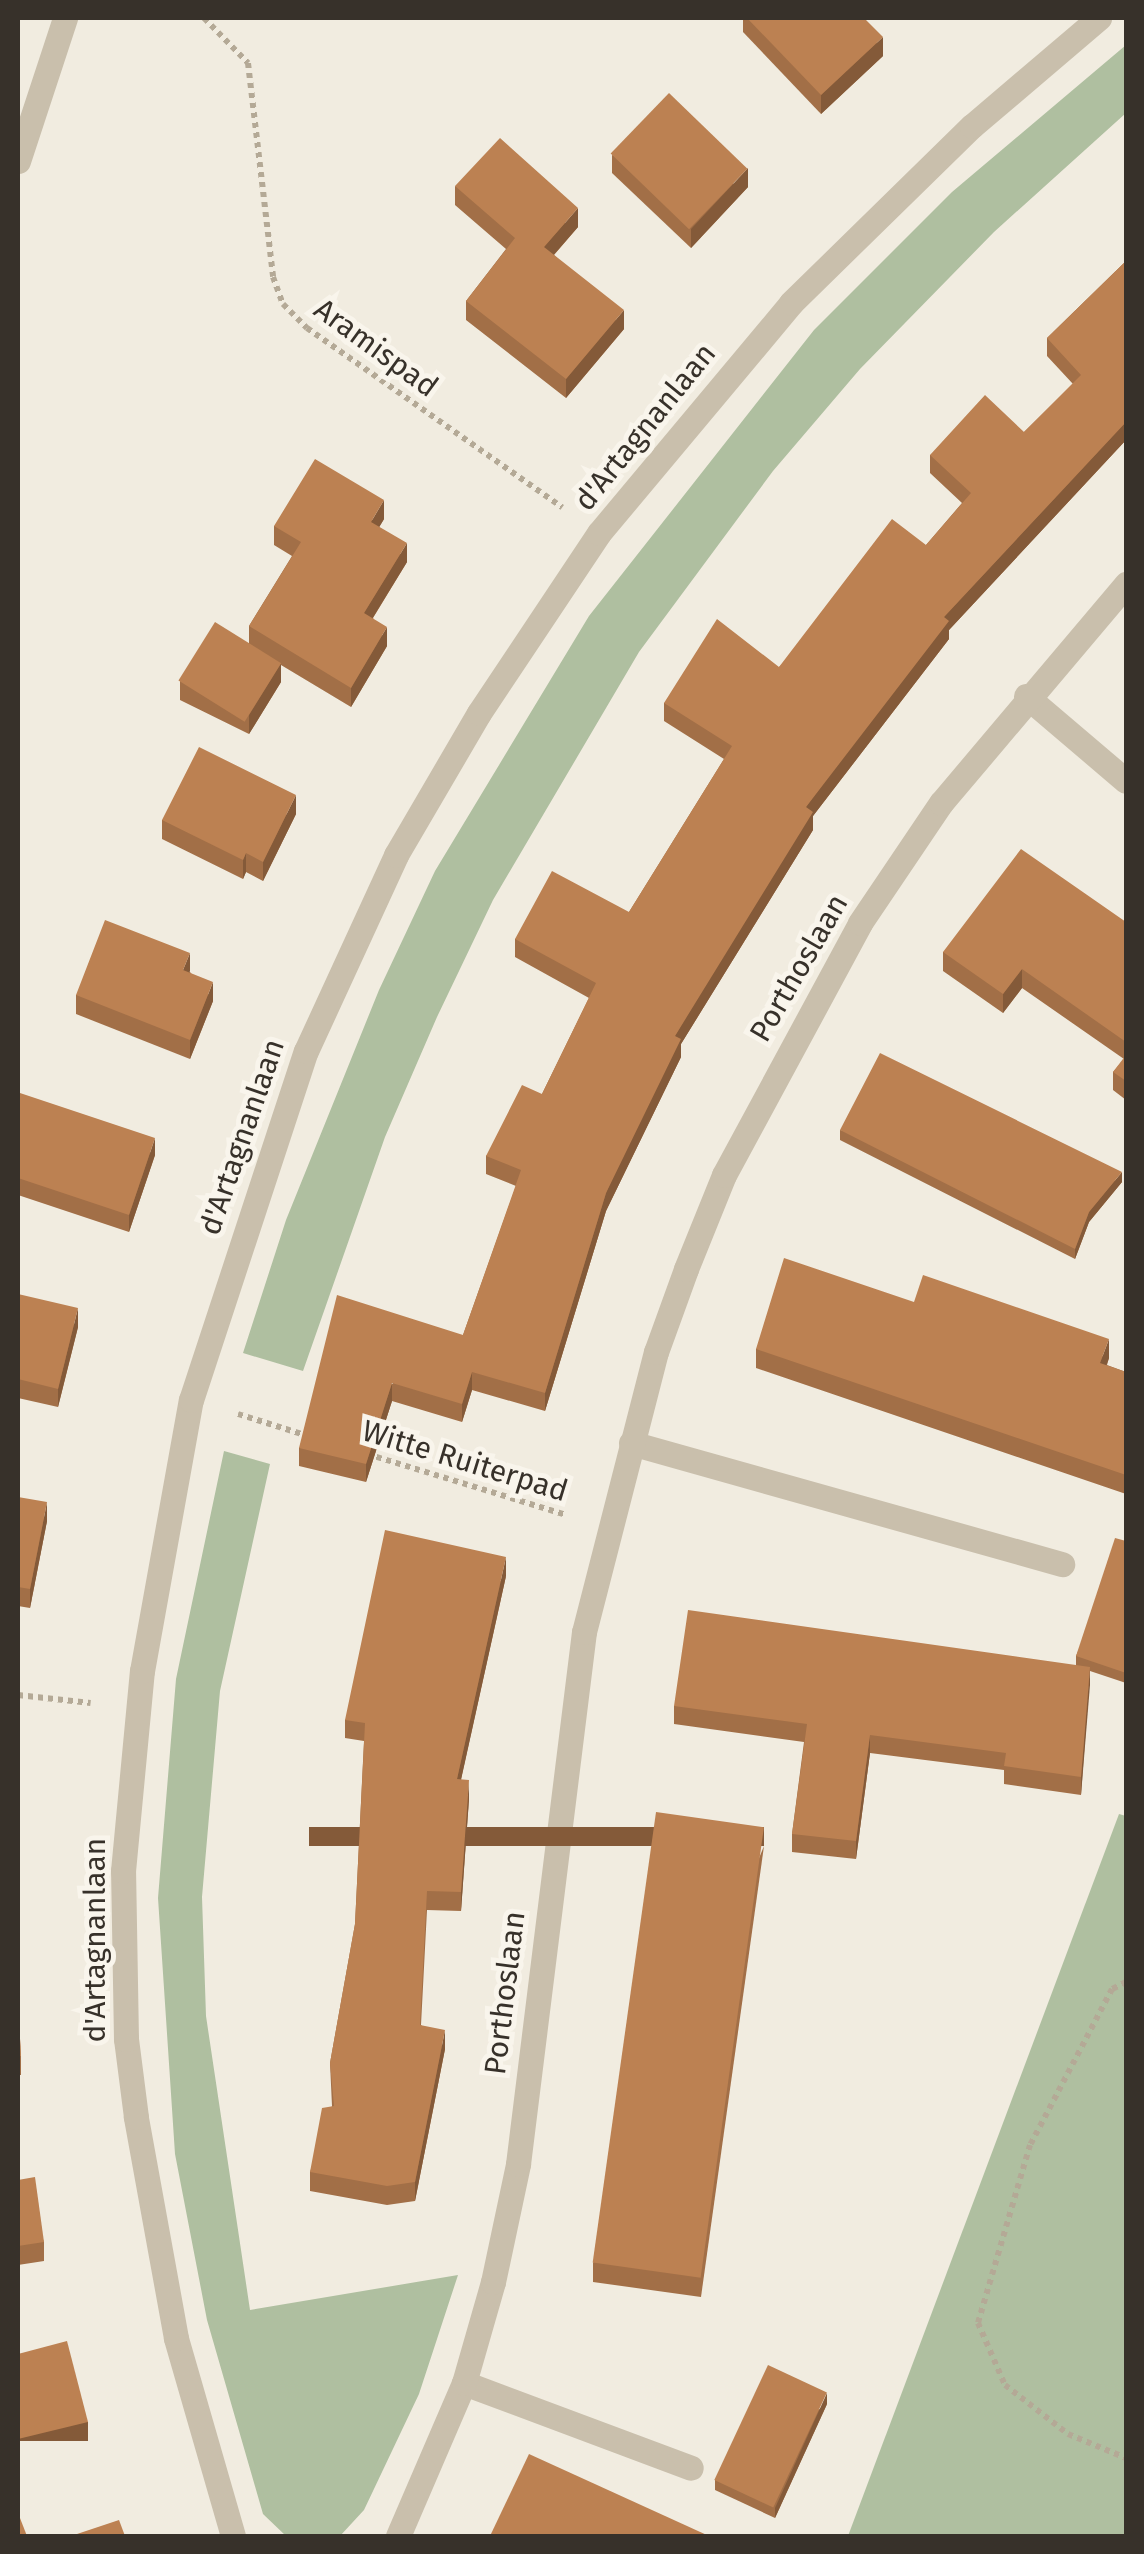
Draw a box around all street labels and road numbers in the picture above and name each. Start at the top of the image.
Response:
street label: Aramispad [307,291,445,405]
street label: d'Artagnanlaan [567,336,723,518]
street label: Porthoslaan [742,888,856,1048]
street label: d'Artagnanlaan [192,1034,292,1240]
street label: Witte Ruiterpad [358,1413,572,1509]
street label: d'Artagnanlaan [77,1838,113,2042]
street label: Porthoslaan [477,1909,533,2077]

